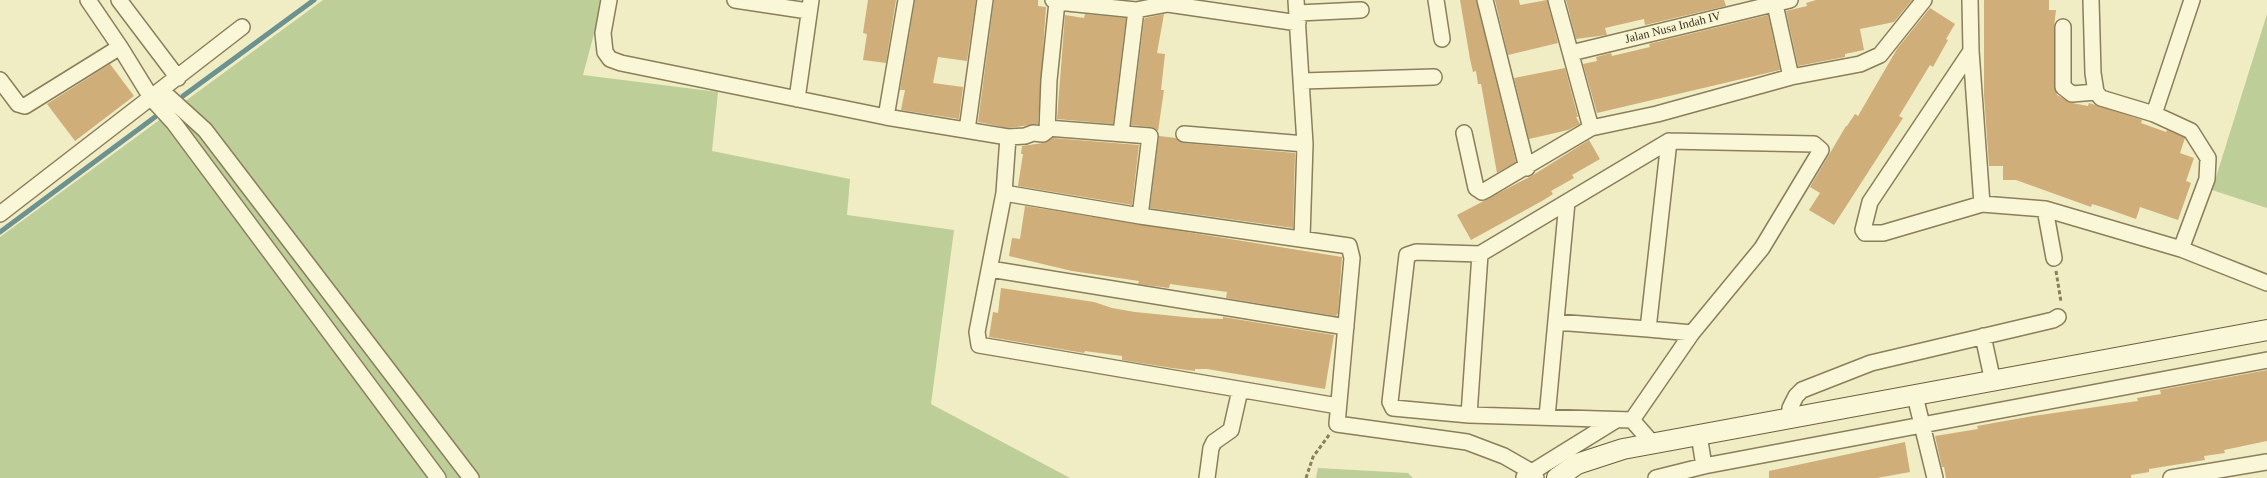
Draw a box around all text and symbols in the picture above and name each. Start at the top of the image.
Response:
street label: Jalan Nusa Indah IV [1624,9,1722,47]

